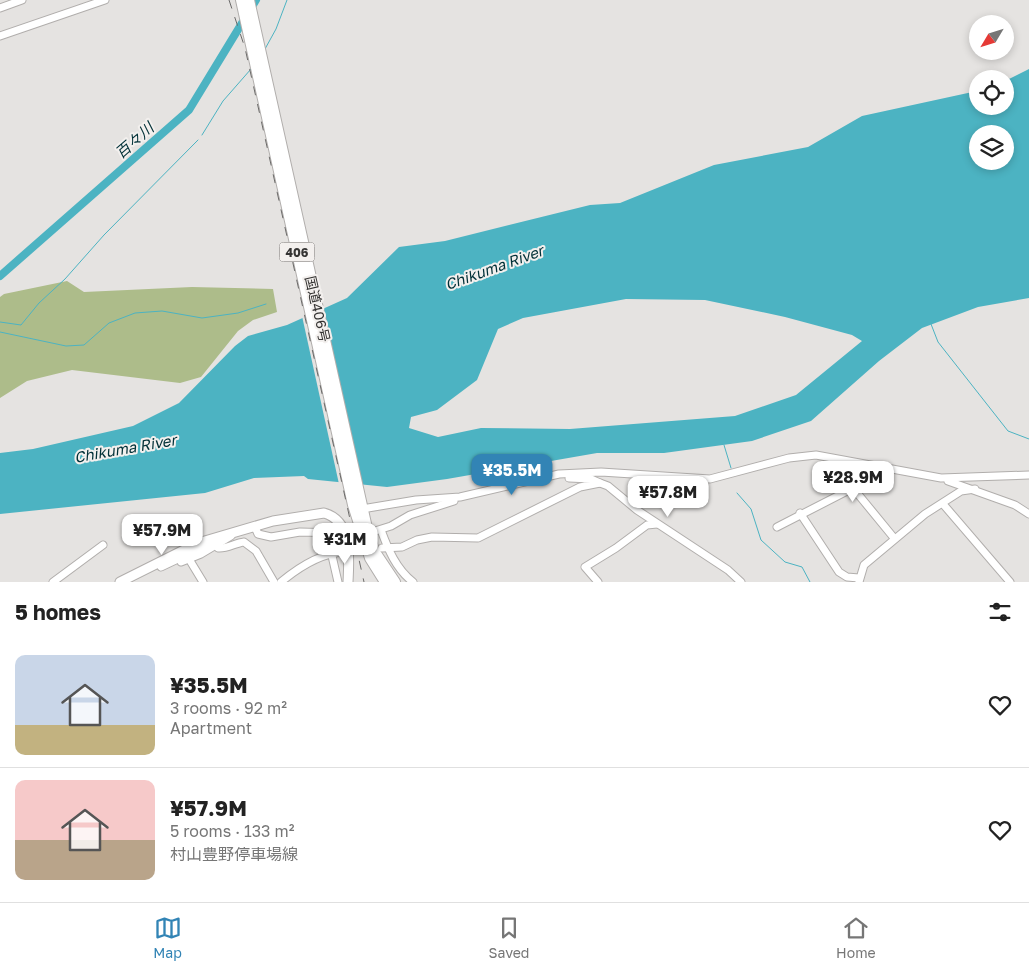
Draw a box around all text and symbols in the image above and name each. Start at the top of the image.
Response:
north arrow [969,15,1014,60]
map controls [969,15,1014,170]
button: locate [969,70,1014,115]
water label: 百々川 [111,117,158,162]
button: layers [969,125,1014,170]
water label: Chikuma River [442,240,548,293]
road number: 406 [280,242,314,262]
street label: 国道406号 [302,274,334,344]
water label: Chikuma River [73,430,180,466]
pin: ¥35.5M [471,454,553,496]
text: ¥35.5M [482,460,542,480]
pin: ¥28.9M [812,460,894,503]
text: ¥28.9M [823,467,883,487]
pin: ¥57.8M [627,476,709,518]
text: ¥57.8M [639,482,697,502]
pin: ¥57.9M [121,514,203,556]
text: ¥57.9M [133,520,191,540]
pin: ¥31M [315,522,375,565]
text: ¥31M [324,529,366,549]
icon: filters [986,598,1014,626]
text: 5 homes [15,599,101,625]
text: ¥35.5M [170,672,248,698]
icon: home [55,675,115,735]
icon: heart [986,691,1014,719]
text: 3 rooms · 92 m² [170,698,287,718]
text: Apartment [170,718,252,738]
text: ¥57.9M [170,795,247,821]
icon: home [55,800,115,860]
icon: heart [986,816,1014,844]
text: 5 rooms · 133 m² [170,821,294,841]
text: 村山豊野停車場線 [170,844,298,864]
tab: Map [153,914,182,961]
tab: Saved [489,914,529,961]
tab: Home [836,914,876,961]

